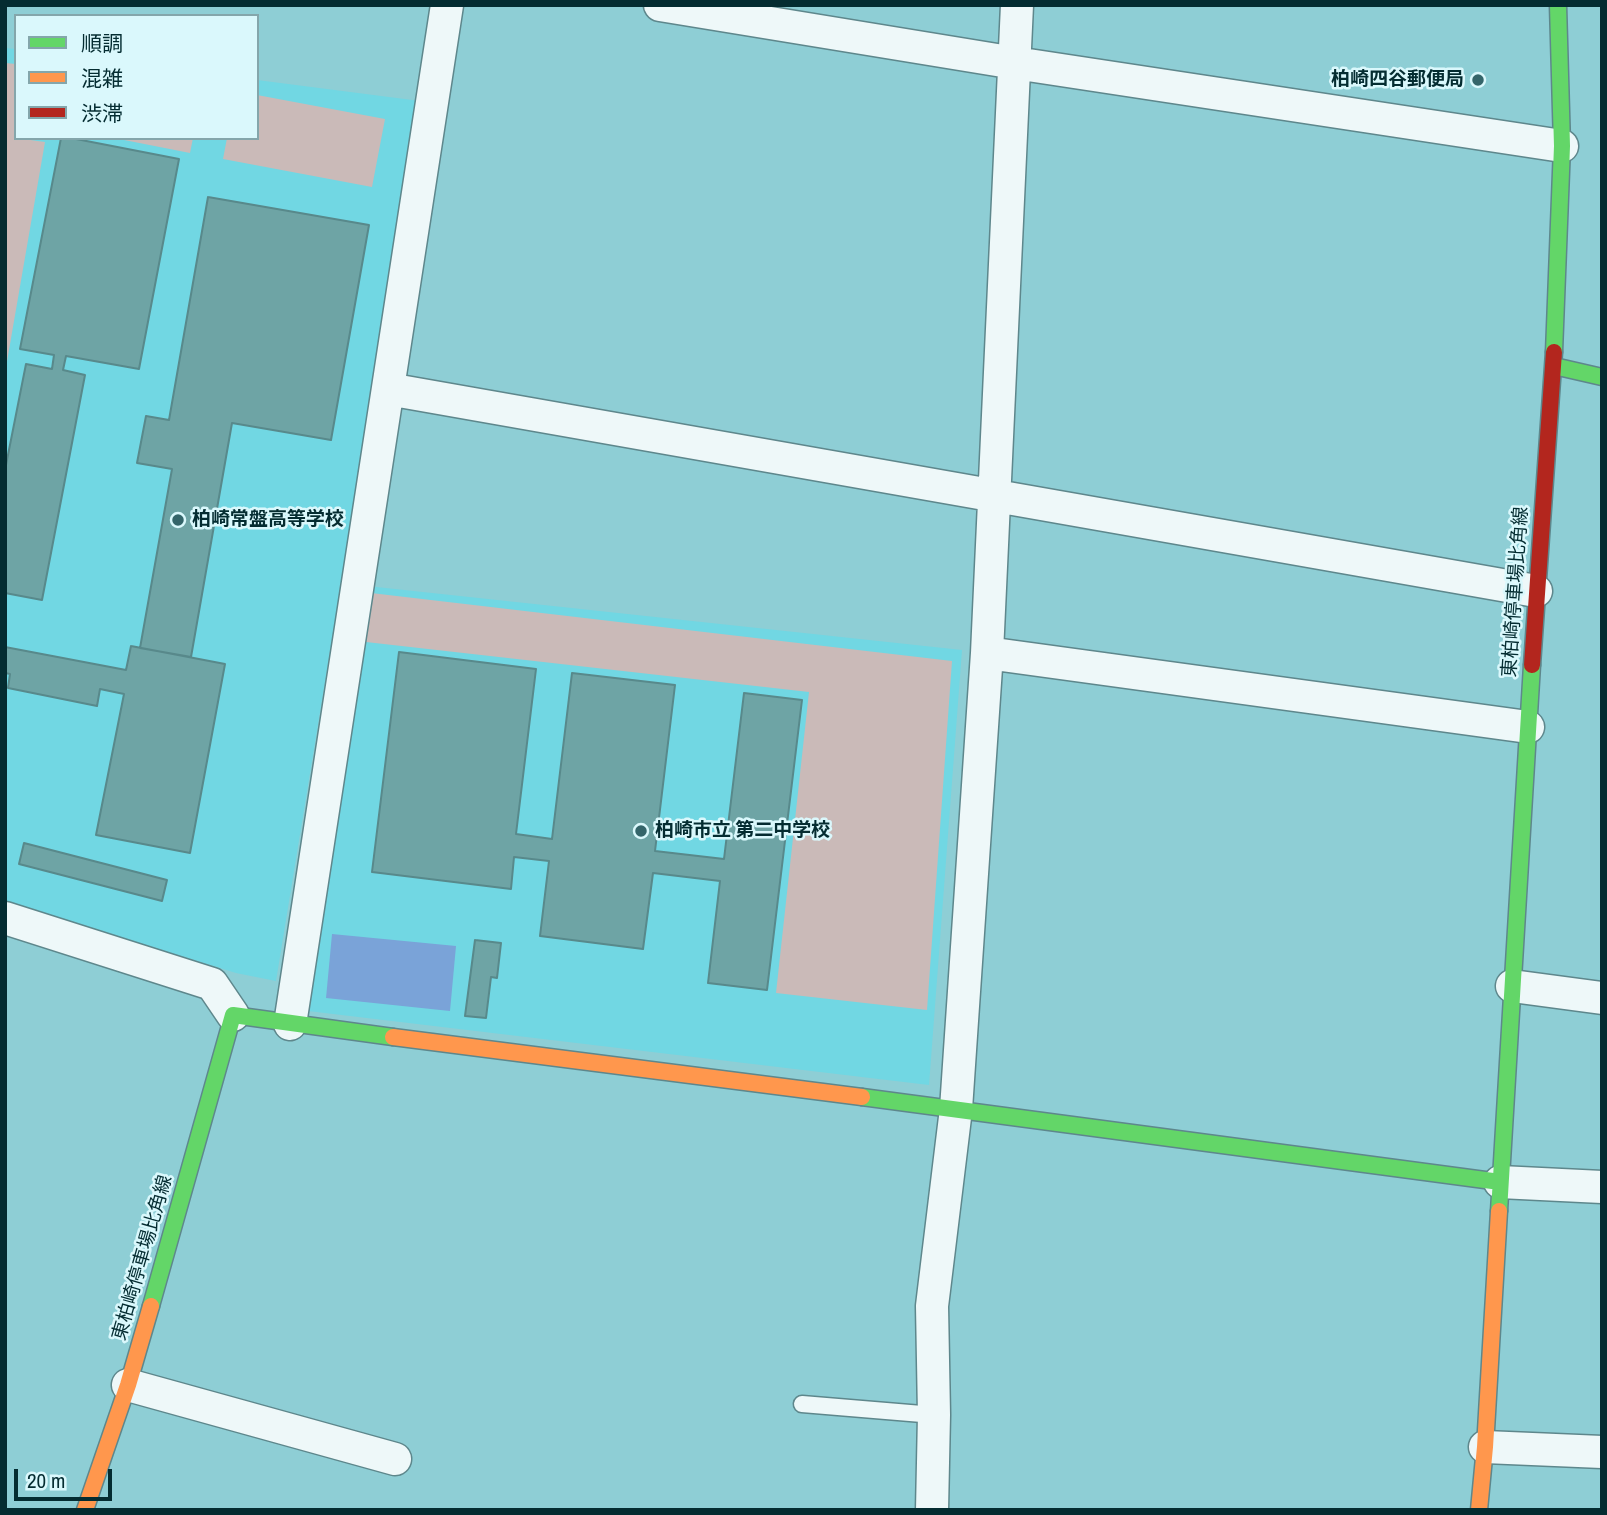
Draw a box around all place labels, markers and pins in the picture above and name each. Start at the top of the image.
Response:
place label: 柏崎四谷郵便局 [1331,69,1464,91]
marker: 柏崎四谷郵便局 [1470,72,1486,88]
place label: 柏崎常盤高等学校 [192,509,344,531]
marker: 柏崎常盤高等学校 [170,512,186,528]
place label: 柏崎市立 第二中学校 [655,820,830,842]
marker: 柏崎市立 第二中学校 [633,823,649,839]

